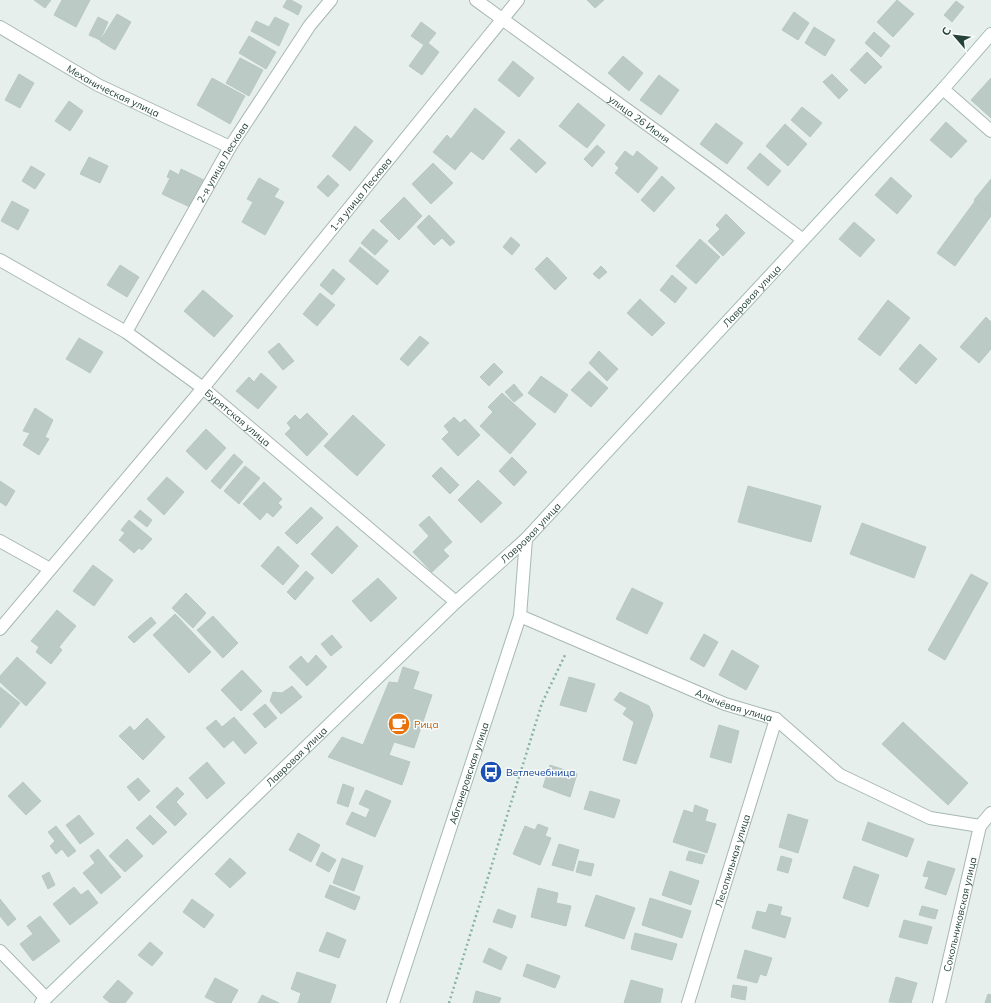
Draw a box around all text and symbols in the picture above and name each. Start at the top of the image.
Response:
north arrow [935,16,975,56]
text: С [938,24,954,38]
street label: Механическая улица [64,62,162,120]
street label: улица 26 Июня [606,92,673,146]
street label: 2-я улица Лескова [194,120,251,205]
street label: 1-я улица Лескова [327,155,395,234]
street label: Лавровая улица [720,262,784,330]
street label: Бурятская улица [202,386,273,449]
street label: Лавровая улица [498,500,564,566]
street label: Алычёвая улица [693,686,774,725]
cafe icon: Рица [386,711,412,737]
place label: Рица [414,718,439,731]
street label: Абганеровская улица [446,721,492,826]
street label: Лавровая улица [263,724,330,789]
bus stop icon: Ветлечебница [478,759,504,785]
place label: Ветлечебница [506,766,575,779]
street label: Лесопильная улица [712,813,753,909]
street label: Сокольниковская улица [940,856,980,973]

